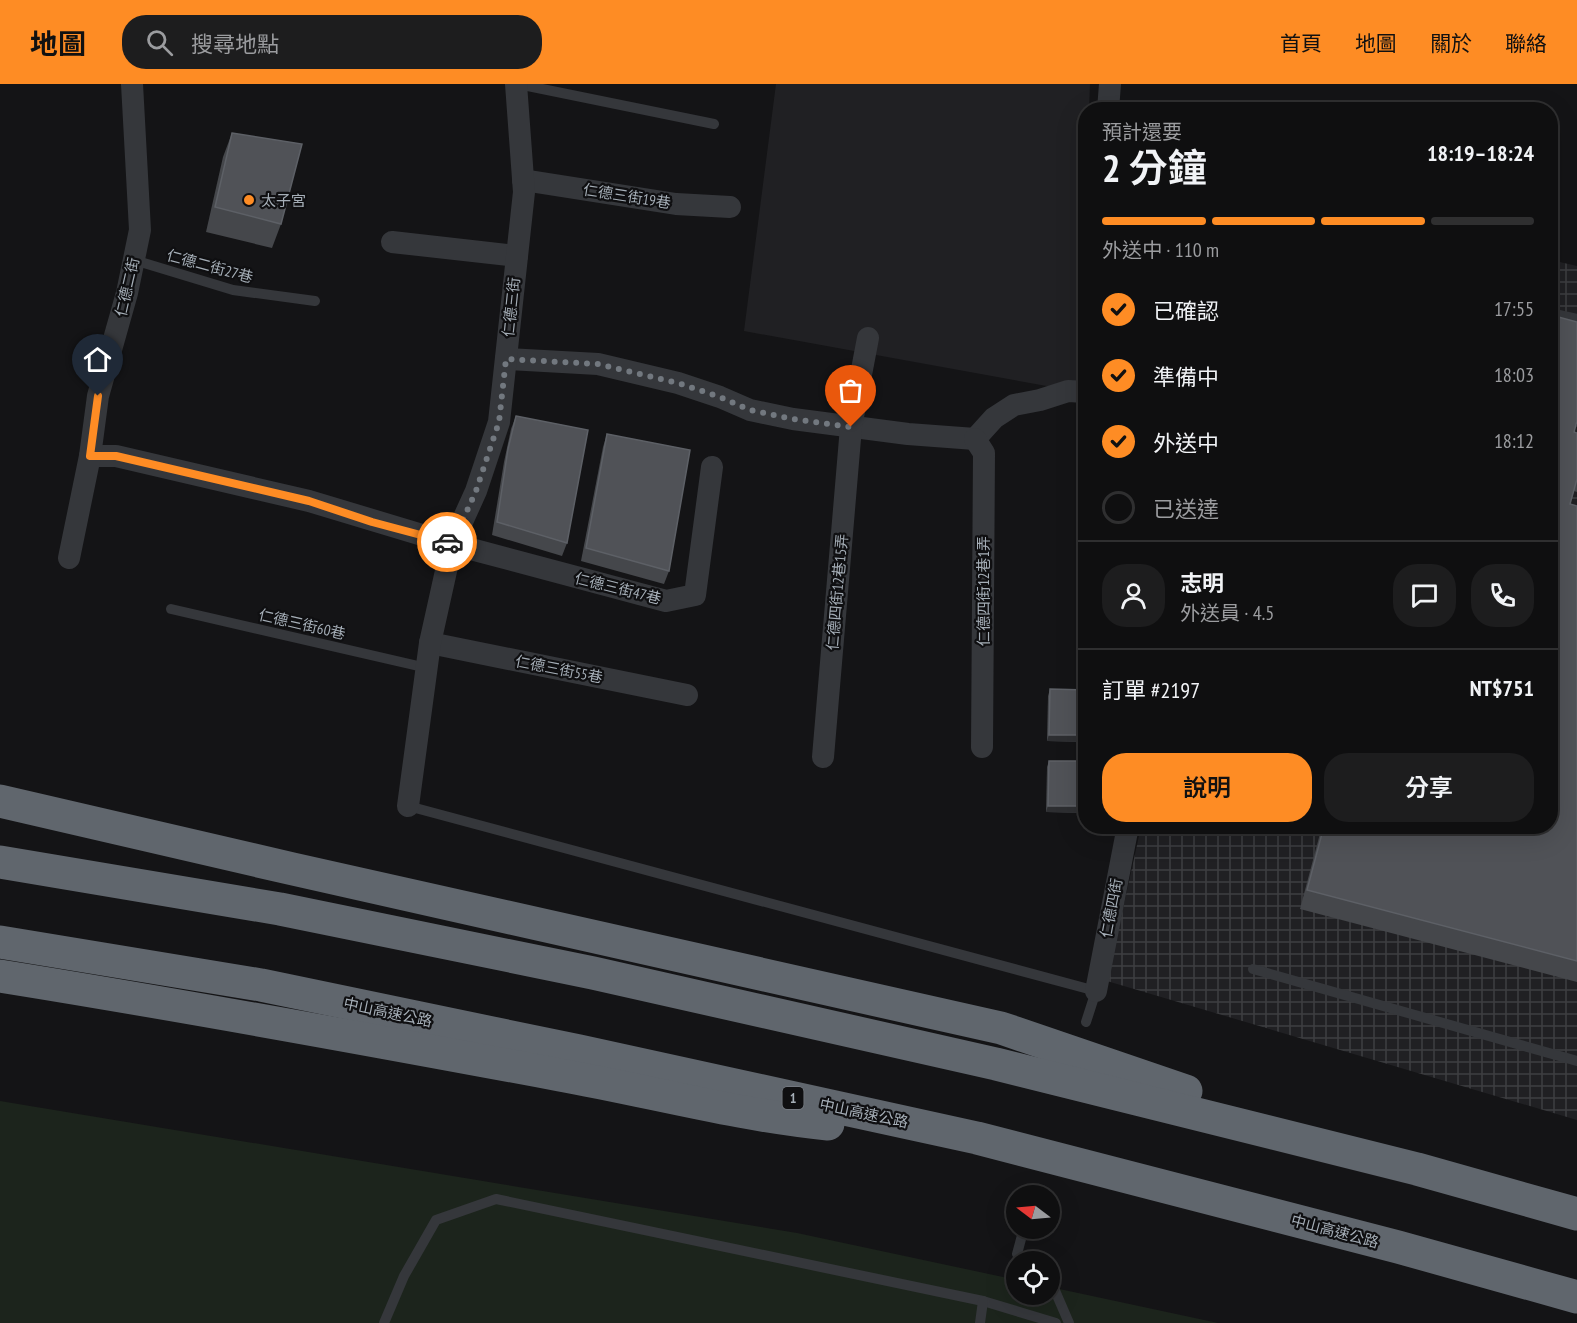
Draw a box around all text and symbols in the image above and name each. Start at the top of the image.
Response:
search box [122,15,542,69]
text: 地圖 [30,25,86,62]
icon: search [143,26,176,59]
text: 搜尋地點 [191,30,279,58]
text: 首頁 [1280,30,1322,57]
text: 地圖 [1355,30,1397,57]
text: 關於 [1430,30,1472,57]
text: 聯絡 [1505,30,1547,57]
text: 預計還要 [1102,119,1182,145]
text: 18:19–18:24 [1427,139,1534,167]
text: 2 分鐘 [1102,142,1207,193]
street label: 仁德三街19巷 [582,180,672,212]
place label: 太子宮 [261,191,306,210]
marker: 太子宮 [242,193,256,207]
text: 外送中 · 110 m [1102,237,1219,263]
street label: 仁德二街27巷 [165,245,255,287]
street label: 仁德二街 [111,256,143,318]
street label: 仁德三街 [498,276,524,338]
icon: check [1102,293,1135,326]
text: 17:55 [1494,296,1534,322]
text: 已確認 [1153,297,1219,325]
pin [72,334,123,396]
icon: home [81,343,114,376]
icon: check [1102,359,1135,392]
text: 18:03 [1494,362,1534,388]
text: 準備中 [1153,363,1219,391]
pin [825,365,876,427]
icon: bag [834,374,867,407]
icon: check [1102,425,1135,458]
text: 18:12 [1494,428,1534,454]
text: 外送中 [1153,429,1219,457]
text: 已送達 [1153,495,1219,523]
courier [417,512,477,572]
icon: car [431,526,464,559]
street label: 仁德四街12巷15弄 [822,533,852,651]
street label: 仁德四街12巷1弄 [974,536,993,646]
button: person [1102,564,1165,627]
button: chat [1393,564,1456,627]
button: phone [1471,564,1534,627]
street label: 仁德三街47巷 [573,568,663,608]
text: 志明 [1180,569,1224,597]
text: 外送員 · 4.5 [1180,600,1274,626]
street label: 仁德三街60巷 [257,605,347,643]
street label: 仁德三街55巷 [514,651,604,687]
text: NT$751 [1470,674,1534,702]
text: 訂單 #2197 [1102,676,1200,704]
button: 說明 [1102,753,1312,822]
button: 分享 [1324,753,1534,822]
street label: 仁德四街 [1096,877,1126,939]
street label: 中山高速公路 [342,993,434,1031]
road number: 1 [782,1087,804,1109]
street label: 中山高速公路 [818,1094,910,1132]
north arrow [1006,1185,1060,1239]
map controls [1006,1185,1060,1305]
street label: 中山高速公路 [1289,1210,1381,1252]
button: locate [1006,1251,1060,1305]

